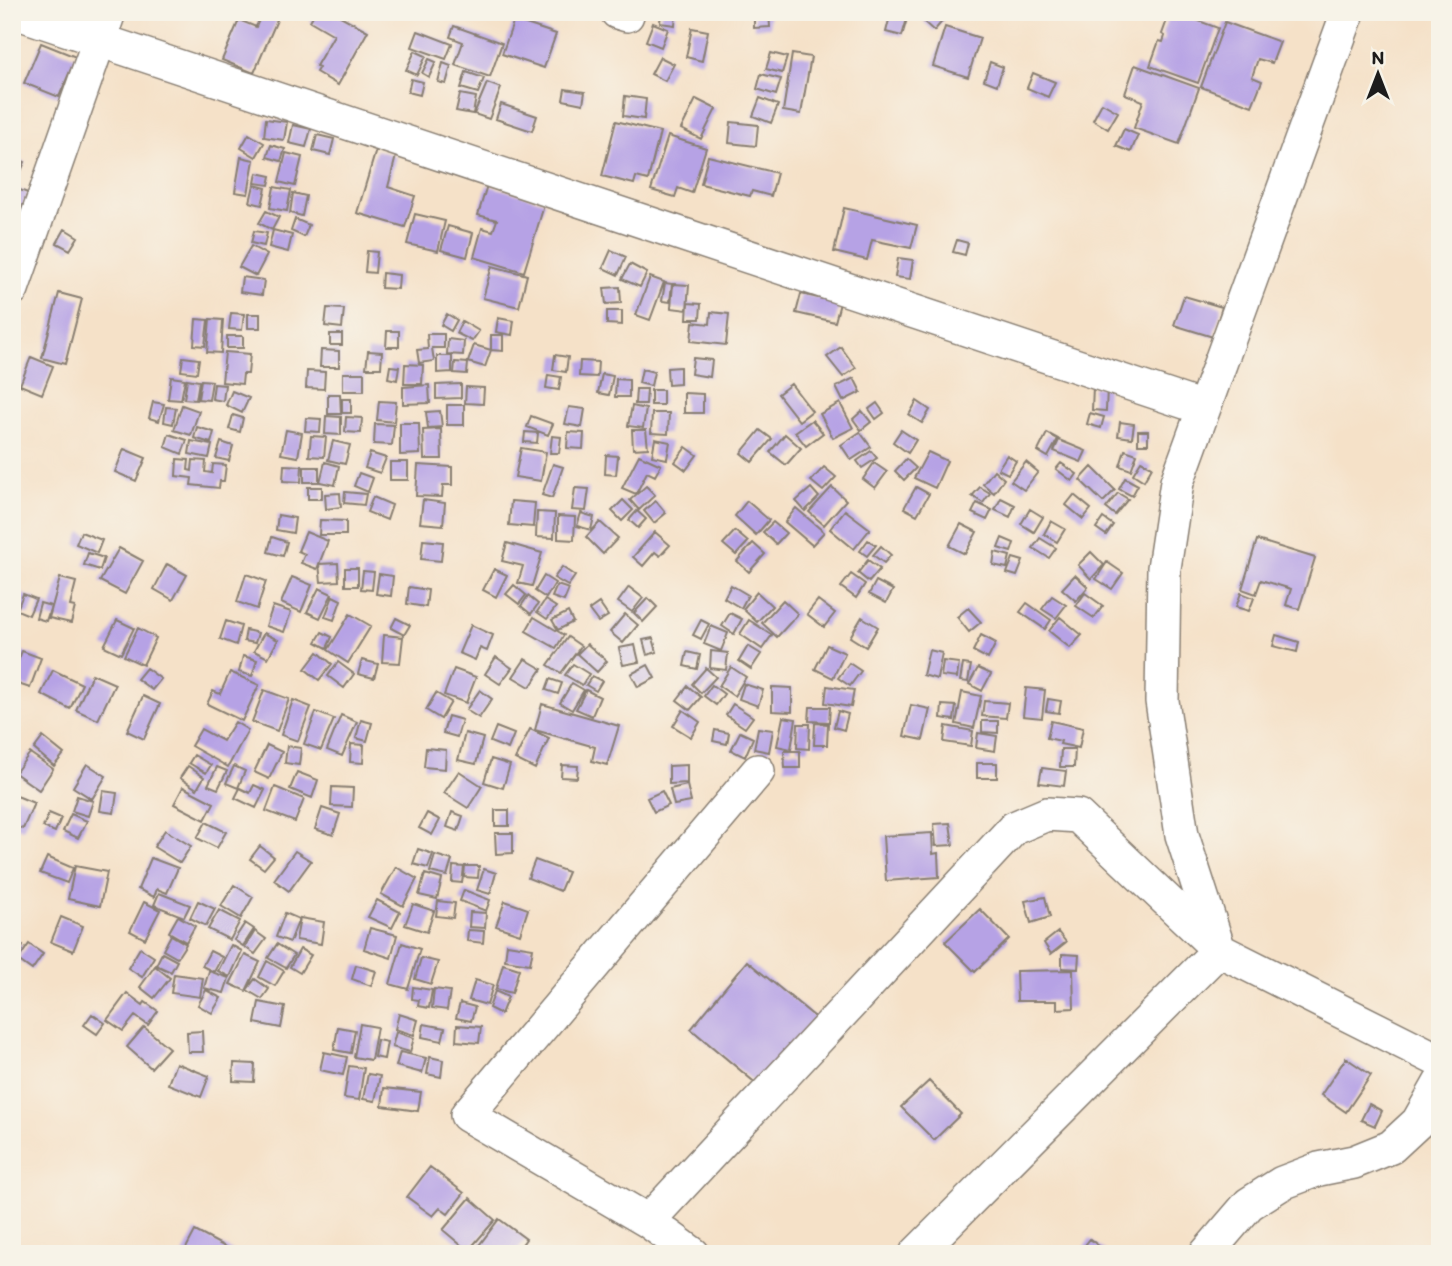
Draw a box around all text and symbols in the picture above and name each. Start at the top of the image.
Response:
north arrow [1344,38,1414,108]
text: N [1372,46,1384,69]

